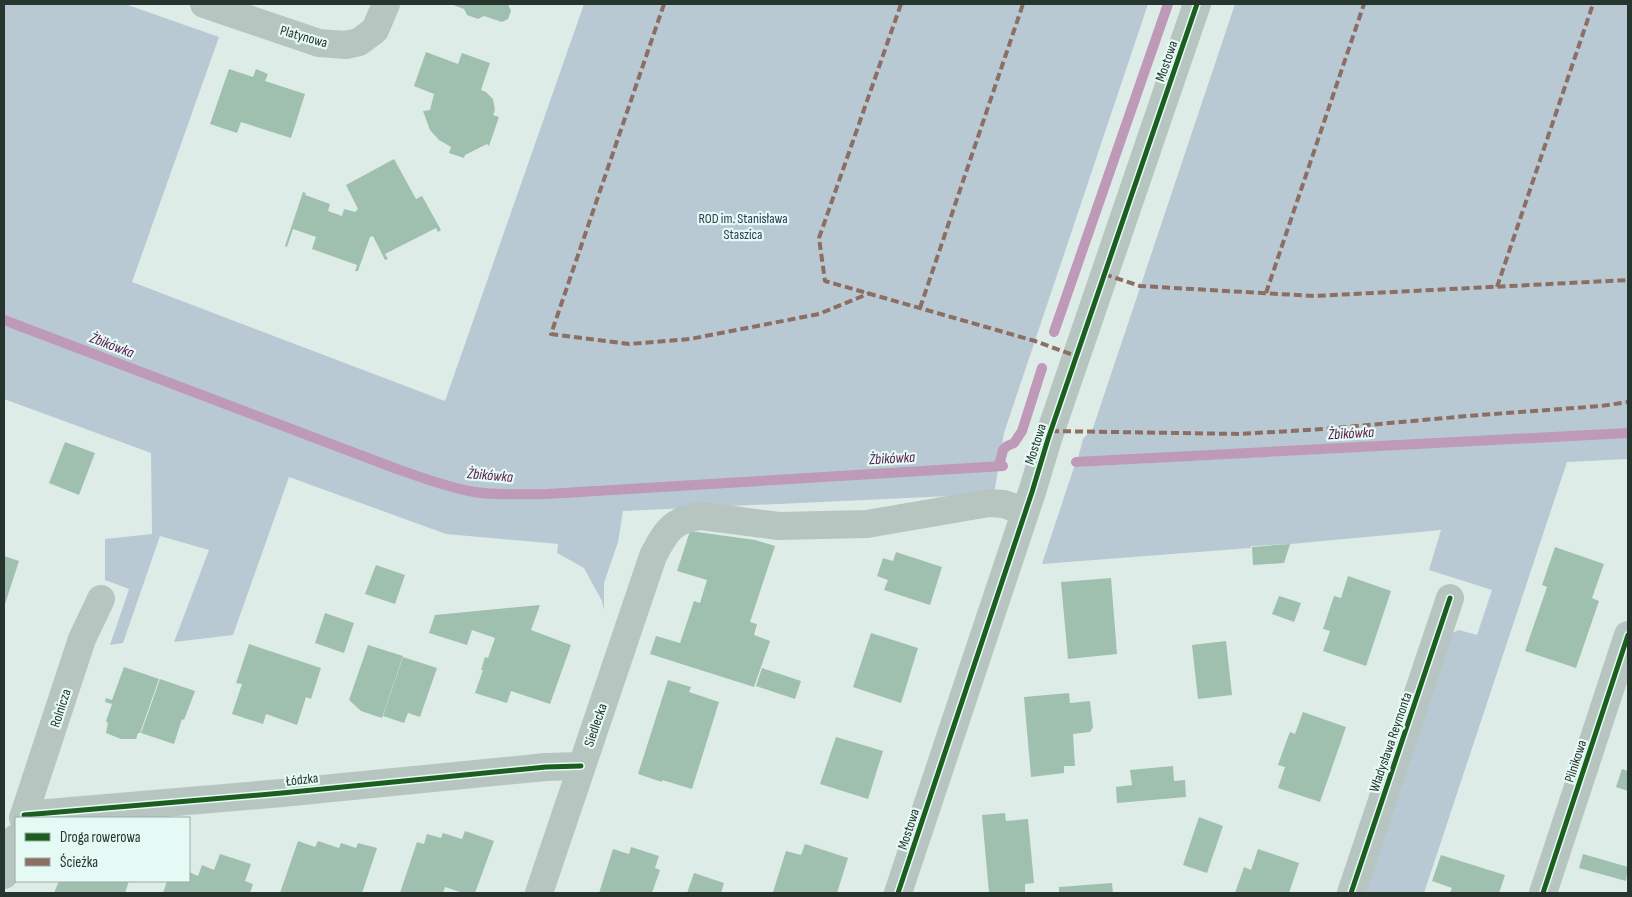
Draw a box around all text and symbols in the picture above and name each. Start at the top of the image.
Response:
street label: Platynowa [278,22,329,51]
street label: Mostowa [1152,38,1181,84]
park label: ROD im. Stanisława Staszica [698,210,788,243]
water label: Żbikówka [86,328,137,363]
street label: Mostowa [1021,421,1050,467]
water label: Żbikówka [1327,423,1375,444]
water label: Żbikówka [868,448,916,469]
water label: Żbikówka [465,464,514,487]
street label: Rolnicza [46,687,75,729]
street label: Władysława Reymonta [1365,690,1415,794]
street label: Siedlecka [580,701,611,749]
street label: Pilnikowa [1561,738,1590,785]
street label: Łódzka [284,769,319,790]
street label: Mostowa [894,806,923,852]
legend [15,817,190,882]
text: Droga rowerowa [60,828,141,847]
text: Ścieżka [60,853,98,872]

